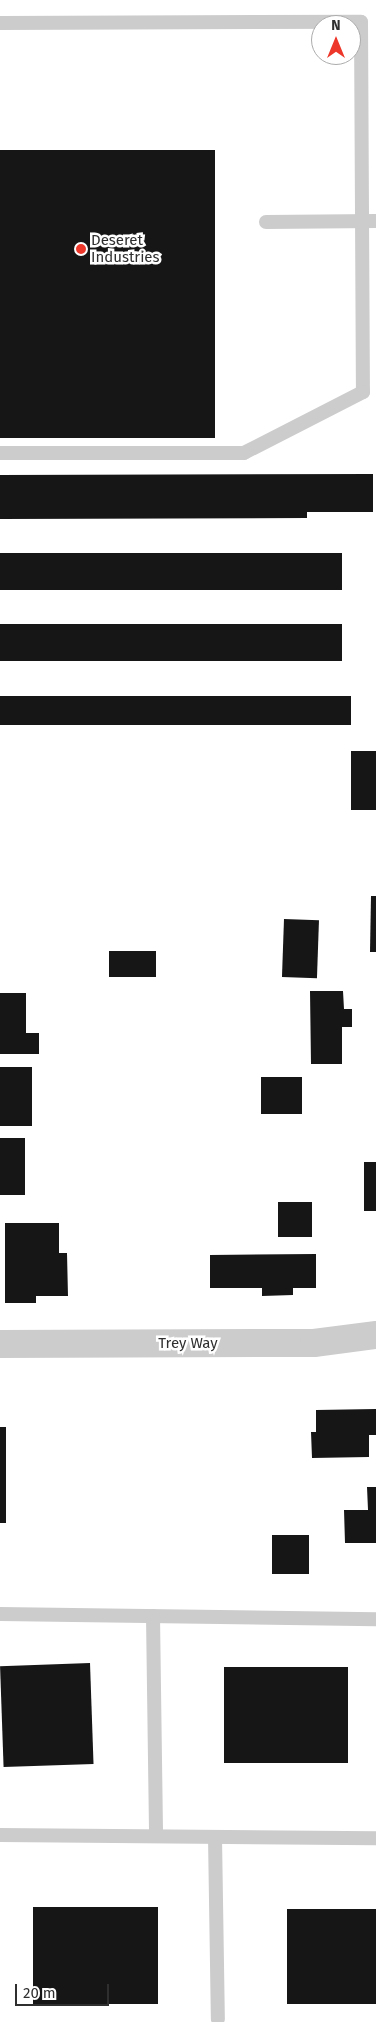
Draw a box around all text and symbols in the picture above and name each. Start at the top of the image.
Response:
north arrow [311,15,361,65]
text: N [331,17,341,34]
place label: Deseret Industries [91,231,160,266]
marker: Deseret Industries [75,243,87,255]
street label: Trey Way [158,1335,218,1353]
scale bar [18,1974,111,2006]
text: 20 m [23,1984,56,2002]

